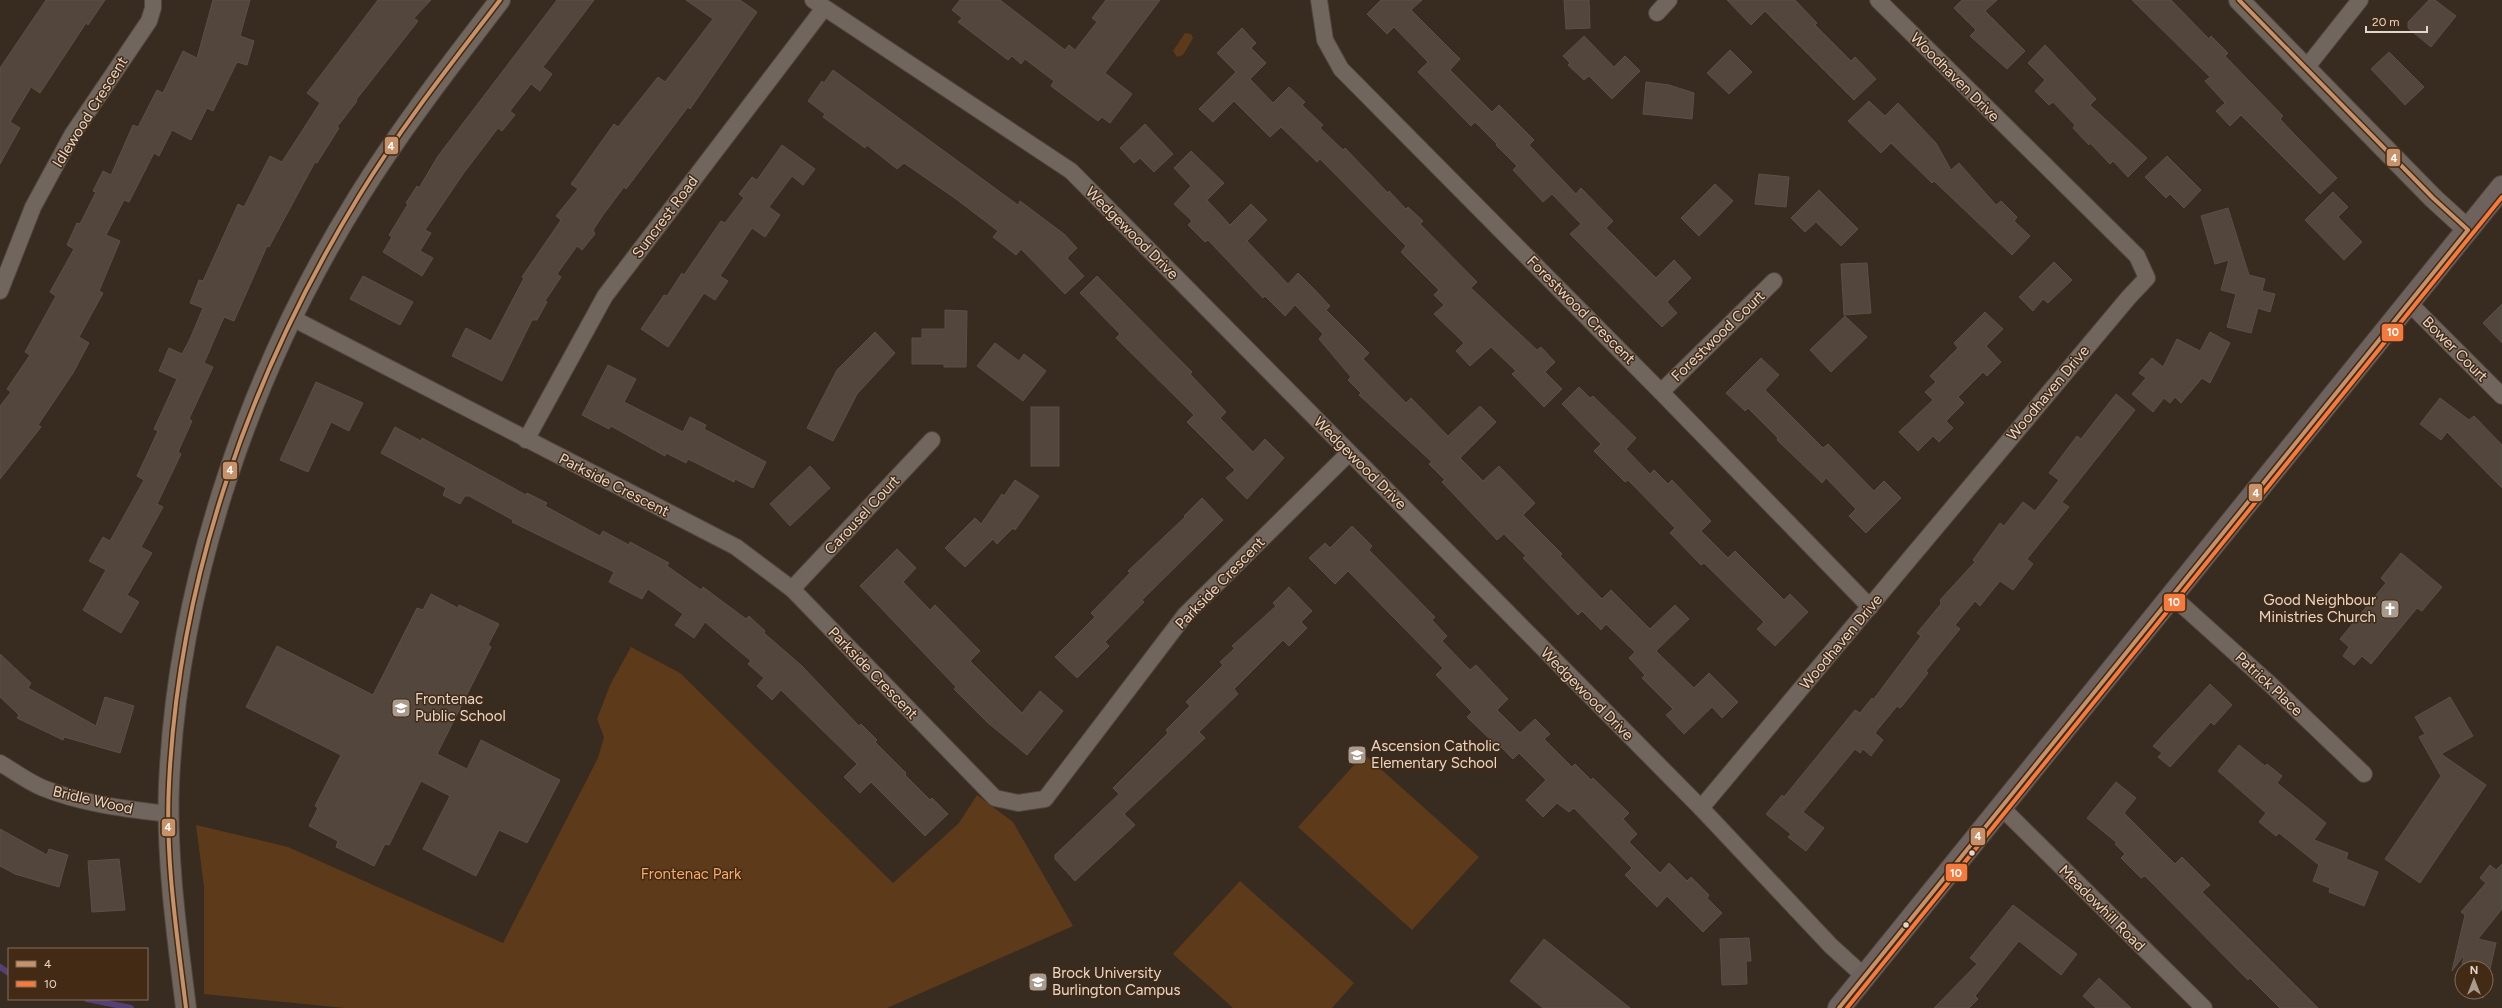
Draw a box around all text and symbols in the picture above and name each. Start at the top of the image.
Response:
scale bar [2366,8,2427,34]
text: 20 m [2372,15,2400,29]
street label: Woodhaven Drive [1907,29,2003,125]
street label: Idlewood Crescent [49,53,131,171]
line badge: 4 [384,136,399,155]
text: 4 [388,140,395,153]
line badge: 4 [2386,148,2401,167]
text: 4 [2391,152,2398,165]
street label: Suncrest Road [628,172,702,262]
street label: Wedgewood Drive [1082,183,1182,283]
street label: Forestwood Crescent [1523,252,1639,368]
street label: Forestwood Court [1668,287,1769,385]
street label: Bower Court [2419,313,2492,386]
line badge: 10 [2381,323,2404,342]
text: 10 [2387,326,2399,339]
street label: Woodhaven Drive [2003,342,2093,444]
street label: Wedgewood Drive [1310,413,1410,513]
street label: Parkside Crescent [556,449,672,521]
line badge: 4 [222,461,238,480]
text: 4 [227,464,234,477]
street label: Carousel Court [821,472,903,558]
line badge: 4 [2248,483,2263,502]
text: 4 [2253,487,2260,500]
street label: Parkside Crescent [1171,533,1269,633]
street label: Woodhaven Drive [1796,591,1886,693]
place label: Good Neighbour Ministries Church [2259,591,2376,626]
line badge: 10 [2163,593,2186,612]
text: 10 [2168,596,2180,609]
church icon: Good Neighbour Ministries Church [2379,598,2401,620]
street label: Parkside Crescent [824,623,922,723]
street label: Wedgewood Drive [1537,644,1637,744]
street label: Patrick Place [2232,648,2306,720]
place label: Frontenac Public School [415,690,506,725]
school or university icon: Frontenac Public School [390,697,412,719]
place label: Ascension Catholic Elementary School [1371,737,1500,772]
school or university icon: Ascension Catholic Elementary School [1346,744,1368,766]
street label: Bridle Wood [51,782,135,818]
line badge: 4 [161,818,176,837]
text: 4 [165,821,172,834]
line badge: 4 [1970,827,1986,846]
text: 4 [1975,830,1982,843]
unlabelled marker [1967,848,1977,858]
street label: Meadowhill Road [2055,861,2149,955]
line badge: 10 [1945,863,1968,882]
park label: Frontenac Park [641,865,742,883]
text: 10 [1950,867,1962,880]
unlabelled marker [1901,920,1911,930]
legend [8,948,148,1000]
text: 4 [44,957,52,971]
north arrow [2454,960,2494,1000]
place label: Brock University Burlington Campus [1052,964,1180,999]
text: N [2470,964,2478,977]
school or university icon: Brock University Burlington Campus [1027,971,1049,993]
text: 10 [44,977,57,991]

